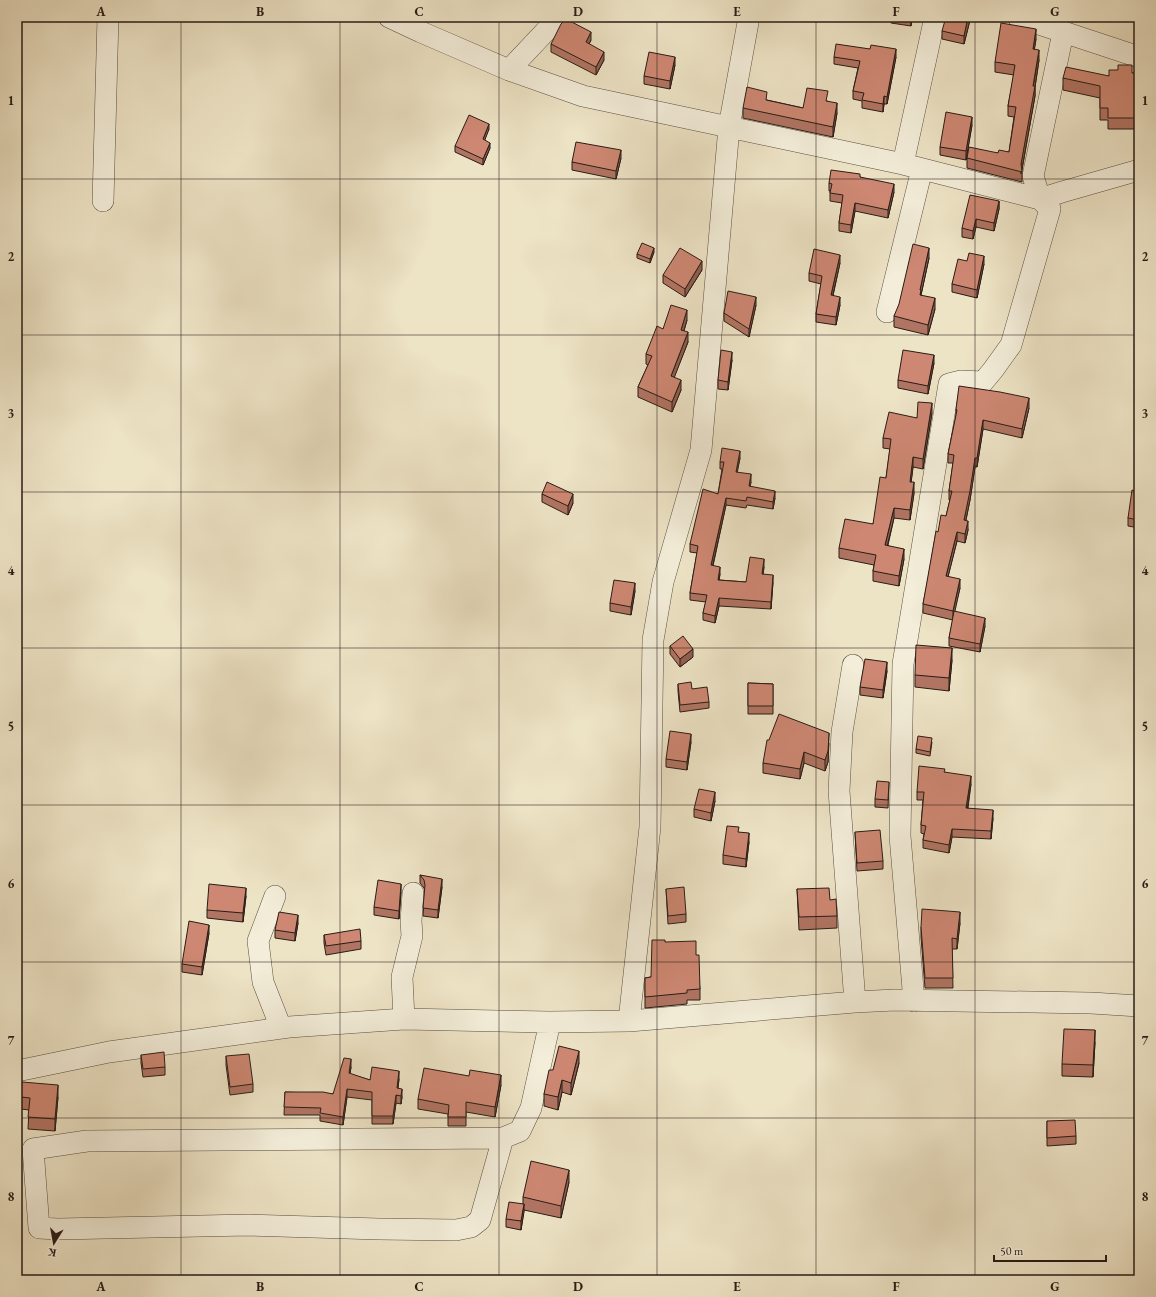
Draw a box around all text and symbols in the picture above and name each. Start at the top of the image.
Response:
text: A [95,3,106,20]
text: B [256,3,264,20]
text: C [414,3,424,20]
text: D [573,3,583,20]
text: E [733,3,741,20]
text: F [892,3,900,20]
text: G [1050,3,1060,20]
text: 1 [8,92,15,109]
text: 1 [1142,92,1149,109]
text: 2 [8,248,15,265]
text: 2 [1142,248,1149,265]
text: 3 [8,405,15,422]
text: 3 [1142,405,1149,422]
text: 4 [8,562,15,579]
text: 4 [1142,562,1149,579]
text: 5 [8,718,14,735]
text: 5 [1142,718,1148,735]
text: 6 [8,875,15,892]
text: 6 [1142,875,1149,892]
text: 7 [8,1032,15,1049]
text: 7 [1142,1032,1149,1049]
text: 8 [8,1188,15,1205]
text: 8 [1142,1188,1149,1205]
north arrow [34,1223,74,1263]
scale bar [994,1237,1106,1263]
text: 50 m [1000,1243,1024,1259]
text: K [46,1245,58,1260]
text: A [95,1278,106,1295]
text: B [256,1278,264,1295]
text: C [414,1278,424,1295]
text: D [573,1278,583,1295]
text: E [733,1278,741,1295]
text: F [892,1278,900,1295]
text: G [1050,1278,1060,1295]

